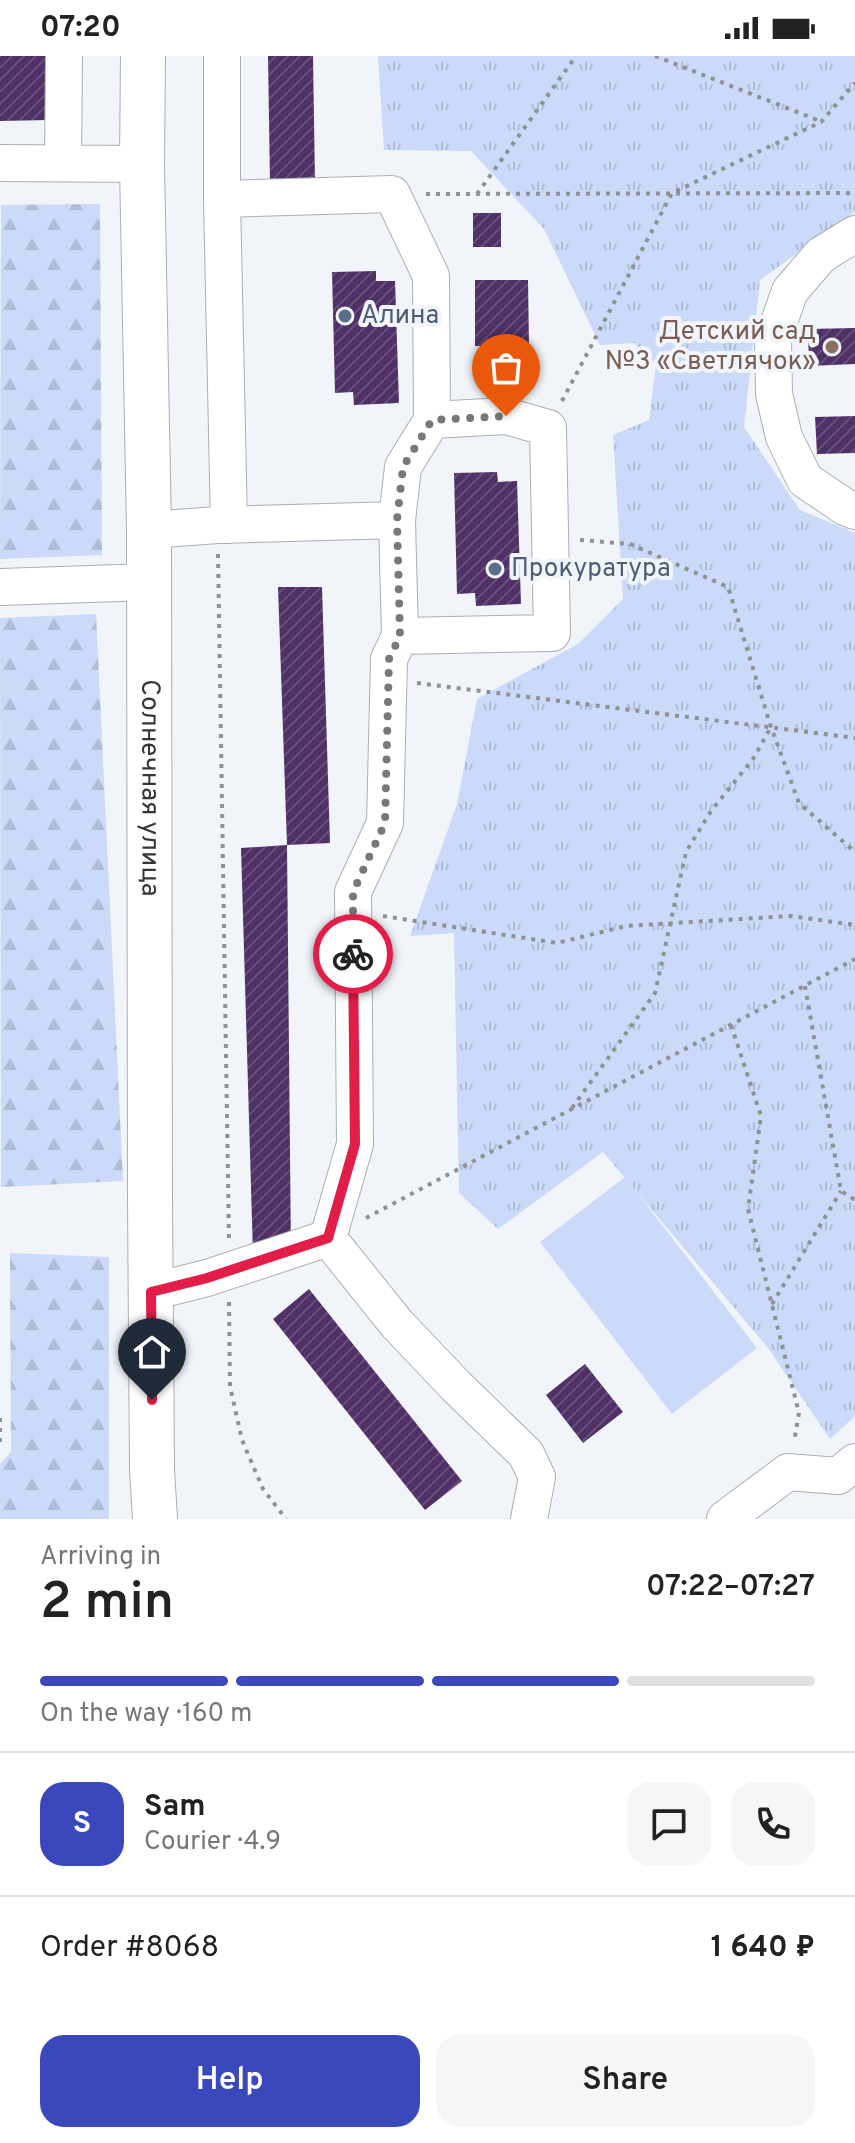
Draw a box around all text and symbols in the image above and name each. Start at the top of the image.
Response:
text: 07:20 [40,10,121,47]
place label: Алина [361,300,439,333]
marker: Алина [336,307,354,325]
place label: Детский сад №3 «Светлячок» [605,316,816,379]
pin [472,334,540,416]
marker: Детский сад №3 «Светлячок» [823,338,841,356]
icon: bag [484,346,528,390]
place label: Прокуратура [511,553,671,586]
marker: Прокуратура [486,560,504,578]
street label: Солнечная улица [133,679,166,897]
courier [313,914,393,994]
icon: bike [331,932,375,976]
pin [118,1318,186,1400]
icon: home [130,1330,174,1374]
text: Arriving in [40,1541,161,1574]
text: 07:22–07:27 [646,1569,815,1606]
text: 2 min [40,1571,174,1637]
text: On the way · 160 m [40,1698,252,1731]
button: chat [627,1782,711,1866]
button: phone [731,1782,815,1866]
text: Sam [144,1789,206,1826]
text: S [73,1806,91,1843]
text: Courier · 4.9 [144,1826,281,1859]
text: Order #8068 [40,1930,219,1967]
text: 1 640 ₽ [711,1930,815,1967]
button: Help [40,2035,420,2127]
button: Share [436,2035,815,2127]

